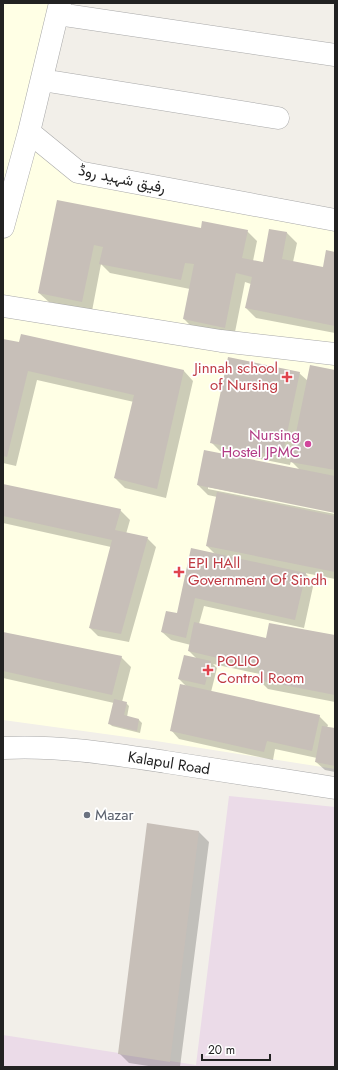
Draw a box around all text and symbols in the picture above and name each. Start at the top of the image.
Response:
street label: رفیق شہید روڈ [76,159,168,199]
place label: Jinnah school of Nursing [192,357,278,396]
marker: Jinnah school of Nursing [281,371,293,383]
place label: Nursing Hostel JPMC [222,424,300,463]
marker: Nursing Hostel JPMC [303,439,313,449]
place label: EPI HAll Government Of Sindh [188,552,327,591]
marker: EPI HAll Government Of Sindh [173,566,185,578]
place label: POLIO Control Room [217,650,304,689]
marker: POLIO Control Room [202,664,214,676]
street label: Kalapul Road [126,746,212,780]
place label: Mazar [95,804,134,826]
marker: Mazar [82,810,92,820]
scale bar [202,1036,270,1062]
text: 20 m [208,1041,235,1059]

